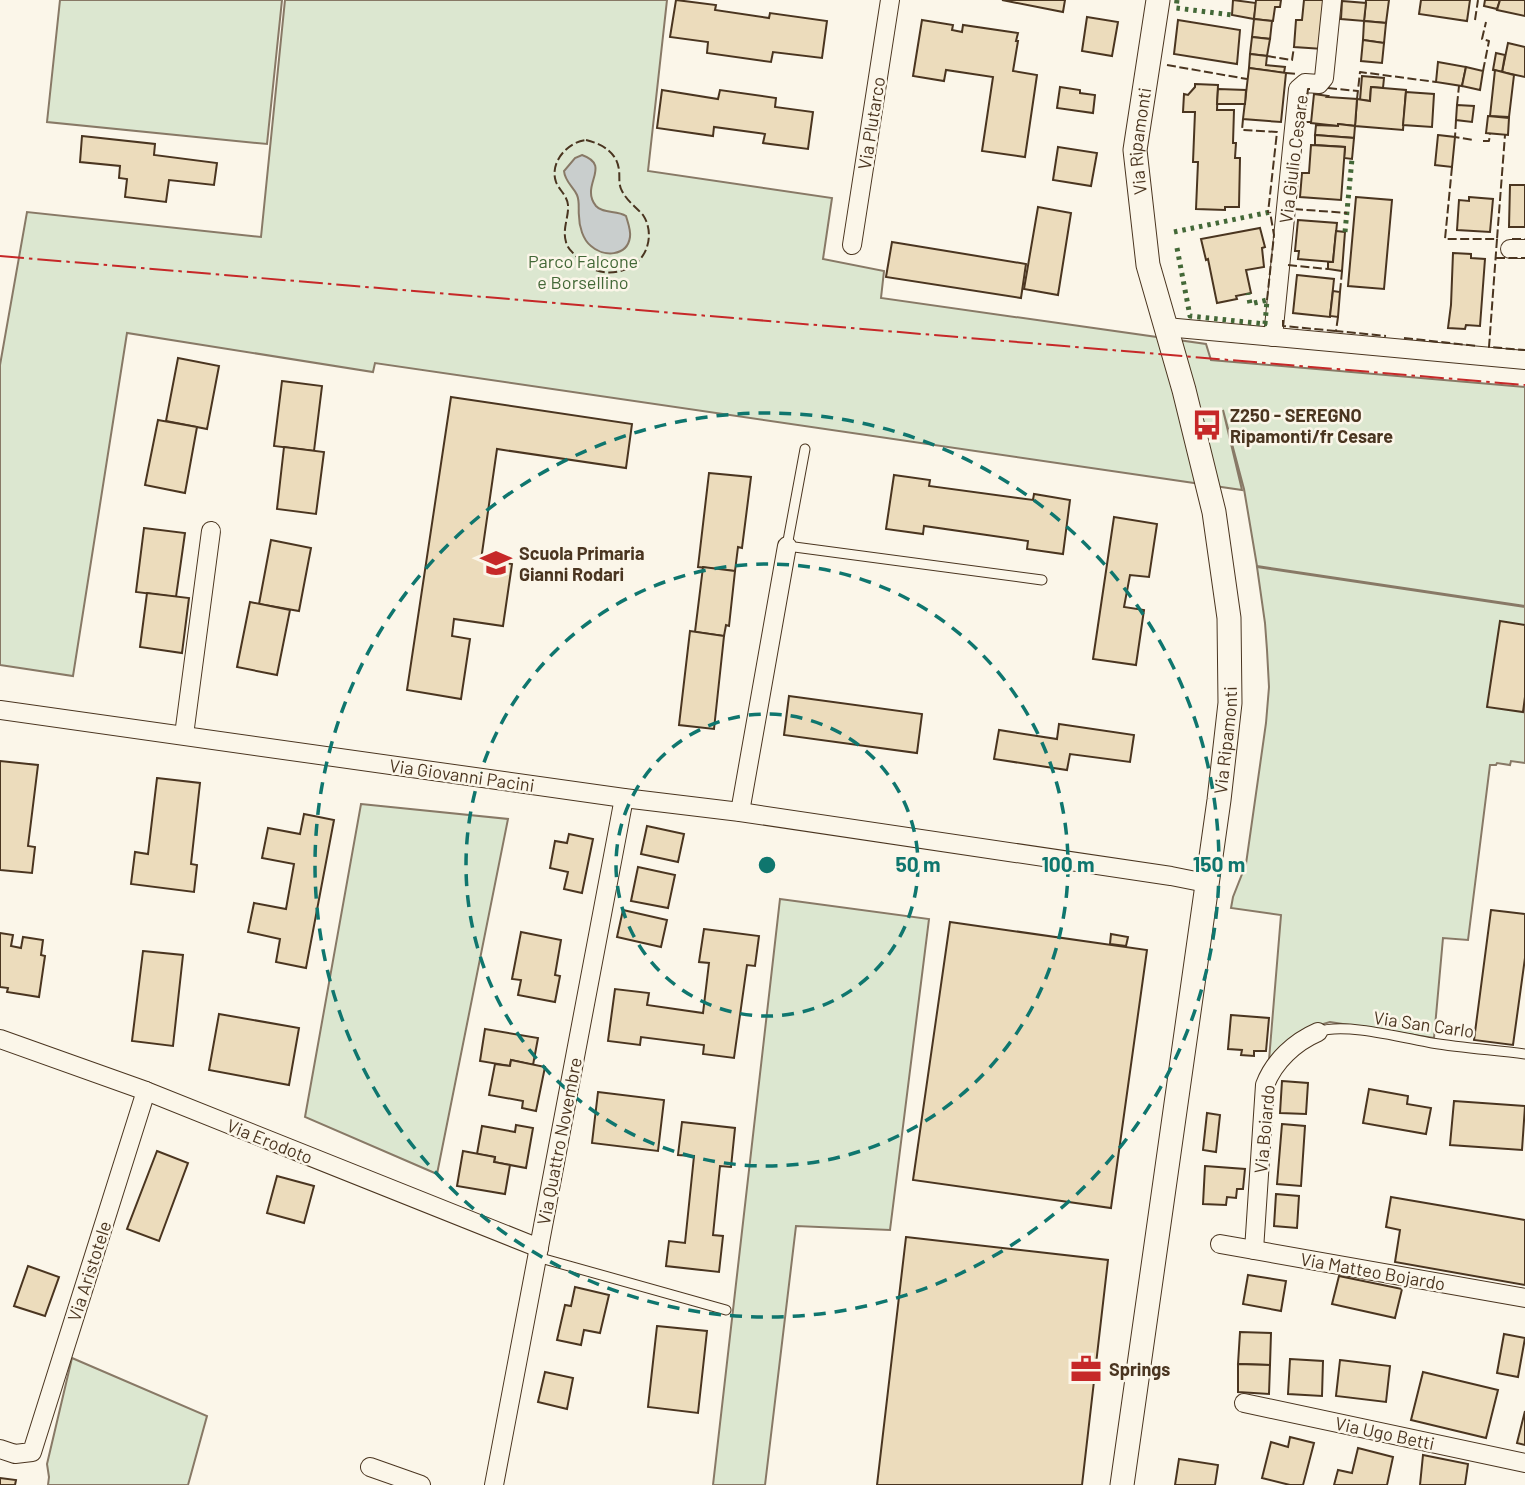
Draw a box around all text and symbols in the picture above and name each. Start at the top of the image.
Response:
street label: Via Plutarco [853,75,889,171]
street label: Via Ripamonti [1124,86,1155,196]
street label: Via Giulio Cesare [1274,93,1312,225]
park label: Parco Falcone e Borsellino [528,250,638,293]
place label: Z250 - SEREGNO Ripamonti/fr Cesare [1230,404,1393,447]
bus stop icon: Z250 - SEREGNO Ripamonti/fr Cesare [1190,408,1224,442]
place label: Scuola Primaria Gianni Rodari [519,542,644,585]
school or university icon: Scuola Primaria Gianni Rodari [479,546,513,580]
street label: Via Ripamonti [1209,686,1241,795]
street label: Via Giovanni Pacini [388,754,536,796]
text: 50 m [895,851,941,876]
text: 100 m [1041,851,1095,876]
text: 150 m [1193,851,1245,876]
centre of rings [755,853,779,877]
street label: Via San Carlo [1372,1006,1476,1042]
street label: Via Quattro Novembre [532,1055,586,1227]
street label: Via Boiardo [1249,1084,1279,1174]
street label: Via Erodoto [224,1114,316,1168]
street label: Via Aristotele [62,1218,116,1324]
street label: Via Matteo Bojardo [1299,1247,1447,1295]
office icon: Springs [1069,1352,1103,1386]
place label: Springs [1109,1358,1170,1380]
street label: Via Ugo Betti [1333,1412,1437,1454]

